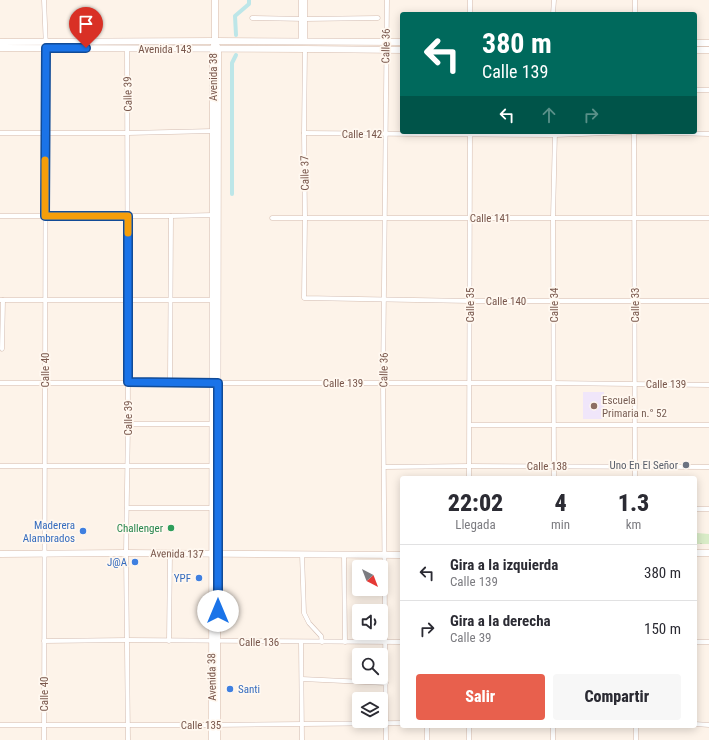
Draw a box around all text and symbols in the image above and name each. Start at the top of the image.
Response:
pin [69,7.0,103,48]
icon: arrive [75,13,97,35]
text: 380 m [482,27,552,60]
street label: Calle 36 [379,28,393,64]
icon: left [416,28,468,80]
street label: Avenida 143 [138,43,192,56]
street label: Avenida 38 [207,53,220,101]
text: Calle 139 [482,61,548,82]
street label: Calle 39 [121,76,135,112]
icon: left [496,104,518,126]
icon: ahead [538,104,560,126]
icon: right [580,104,602,126]
street label: Calle 142 [342,128,382,141]
street label: Calle 37 [298,155,312,191]
street label: Calle 141 [470,212,510,225]
street label: Calle 35 [464,287,477,323]
street label: Calle 34 [548,287,561,323]
street label: Calle 33 [629,287,642,323]
street label: Calle 140 [486,295,526,308]
street label: Calle 40 [39,352,52,388]
street label: Calle 36 [377,352,391,388]
street label: Calle 139 [323,377,363,390]
street label: Calle 139 [646,378,686,391]
place label: Escuela Primaria n.° 52 [602,394,667,420]
street label: Calle 39 [122,400,135,436]
marker: Escuela Primaria n.° 52 [589,401,599,411]
place label: Uno En El Señor [610,459,679,472]
street label: Calle 138 [527,460,567,473]
marker: Uno En El Señor [681,460,691,470]
text: 22:02 [448,489,503,517]
text: 4 [554,489,567,517]
text: 1.3 [618,489,649,517]
text: Llegada [455,517,496,532]
text: min [551,517,570,532]
text: km [626,517,641,532]
place label: Maderera Alambrados [23,519,75,545]
place label: Challenger [117,522,164,535]
marker: Challenger [166,523,176,533]
marker: Maderera Alambrados [78,526,88,536]
street label: Avenida 137 [150,547,204,561]
place label: J@A [107,556,128,569]
text: Gira a la izquierda [450,556,558,574]
marker: J@A [130,557,140,567]
north arrow [352,560,388,596]
map controls [352,560,388,728]
icon: left [416,562,438,584]
text: 380 m [644,564,681,582]
place label: YPF [174,572,191,585]
marker: YPF [194,573,204,583]
text: Calle 139 [450,574,498,589]
position arrow [197,590,239,632]
button: sound [352,604,388,640]
text: Gira a la derecha [450,612,551,630]
icon: right [416,618,438,640]
text: 150 m [644,620,681,638]
text: Calle 39 [450,630,491,645]
street label: Calle 136 [239,636,279,649]
button: search [352,648,388,684]
street label: Avenida 38 [205,653,219,701]
button: Salir [416,674,545,720]
button: Compartir [553,674,681,720]
street label: Calle 40 [38,676,51,712]
place label: Santi [238,683,260,696]
marker: Santi [225,684,235,694]
button: layers [352,692,388,728]
street label: Calle 135 [181,719,221,732]

